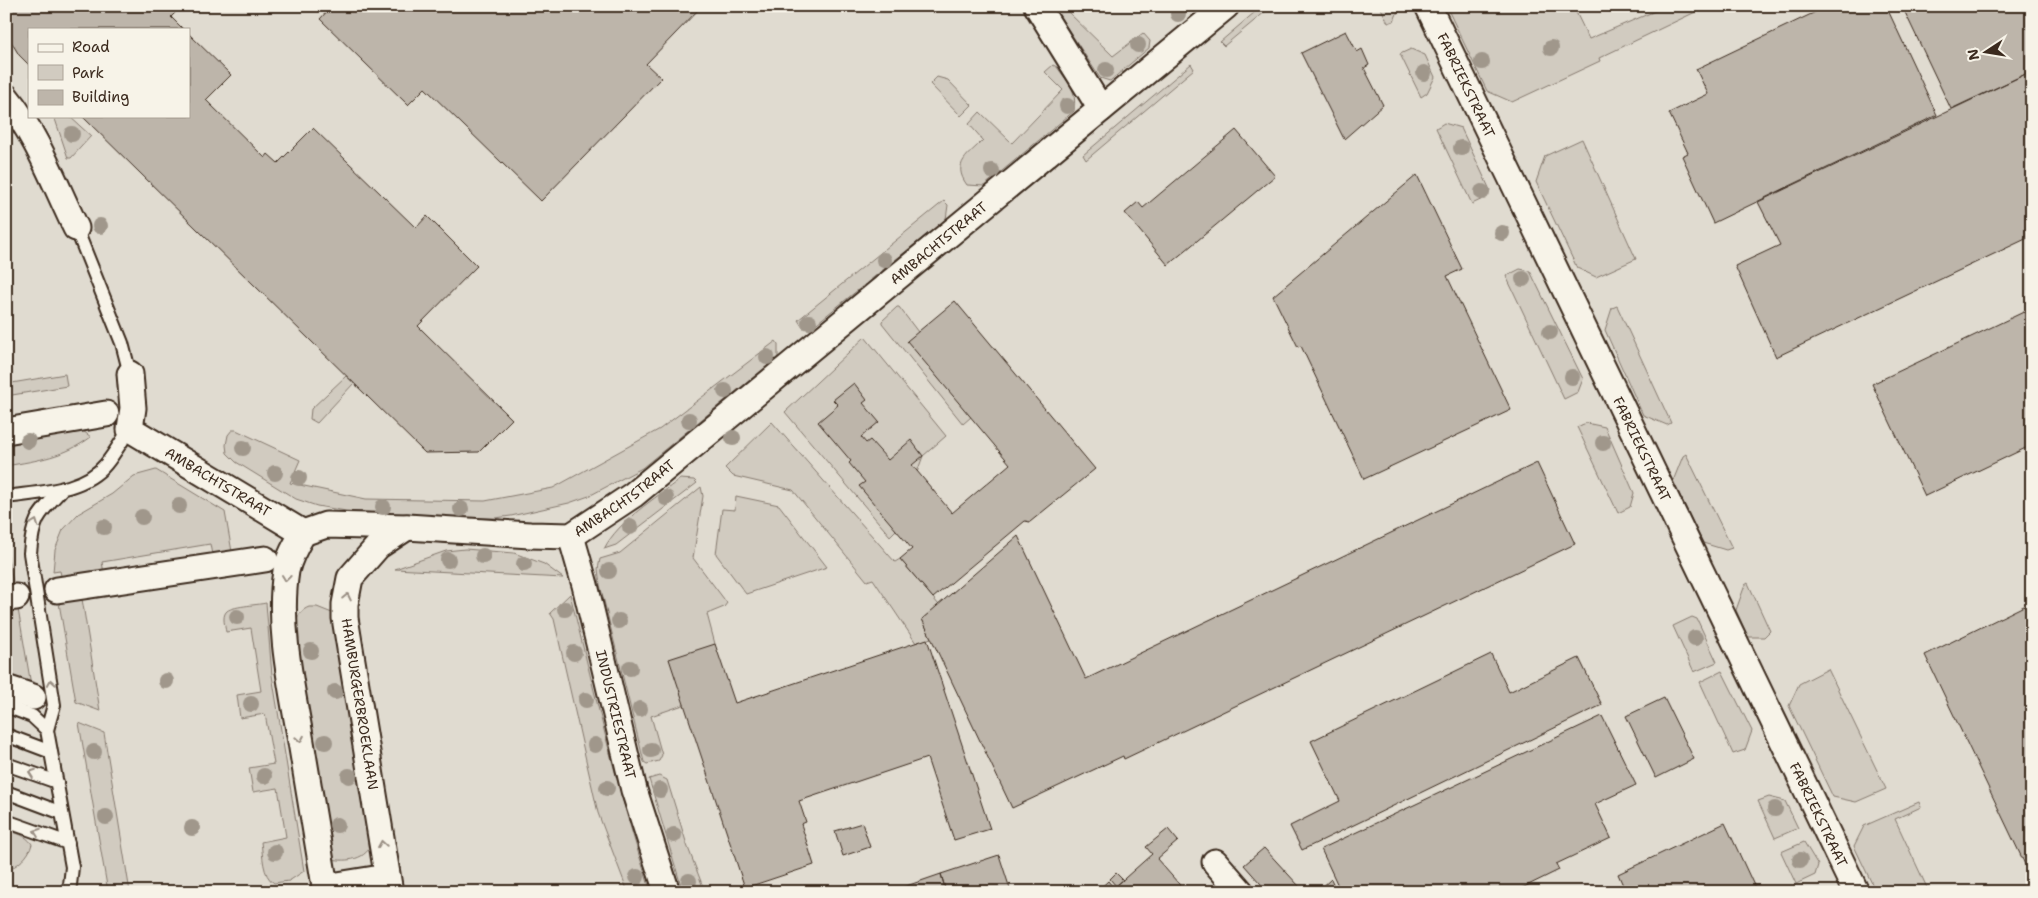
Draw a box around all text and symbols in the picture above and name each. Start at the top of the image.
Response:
legend [28,28,190,118]
north arrow [1960,28,2010,78]
street label: FABRIEKSTRAAT [1433,30,1499,141]
text: Road [72,37,110,57]
text: N [1963,47,1983,62]
text: Park [72,63,104,83]
text: Building [72,87,129,107]
street label: AMBACHTSTRAAT [886,197,991,288]
street label: FABRIEKSTRAAT [1609,394,1675,505]
street label: AMBACHTSTRAAT [162,443,275,521]
street label: AMBACHTSTRAAT [570,455,679,541]
one-way arrow [29,519,40,528]
one-way arrow [281,574,292,582]
one-way arrow [341,592,351,601]
street label: HAMBURGERBROEKLAAN [338,617,382,791]
street label: INDUSTRIESTRAAT [592,648,640,781]
one-way arrow [46,678,56,687]
one-way arrow [295,735,305,744]
street label: FABRIEKSTRAAT [1786,759,1852,870]
one-way arrow [28,769,36,779]
one-way arrow [33,828,42,838]
one-way arrow [377,839,388,847]

